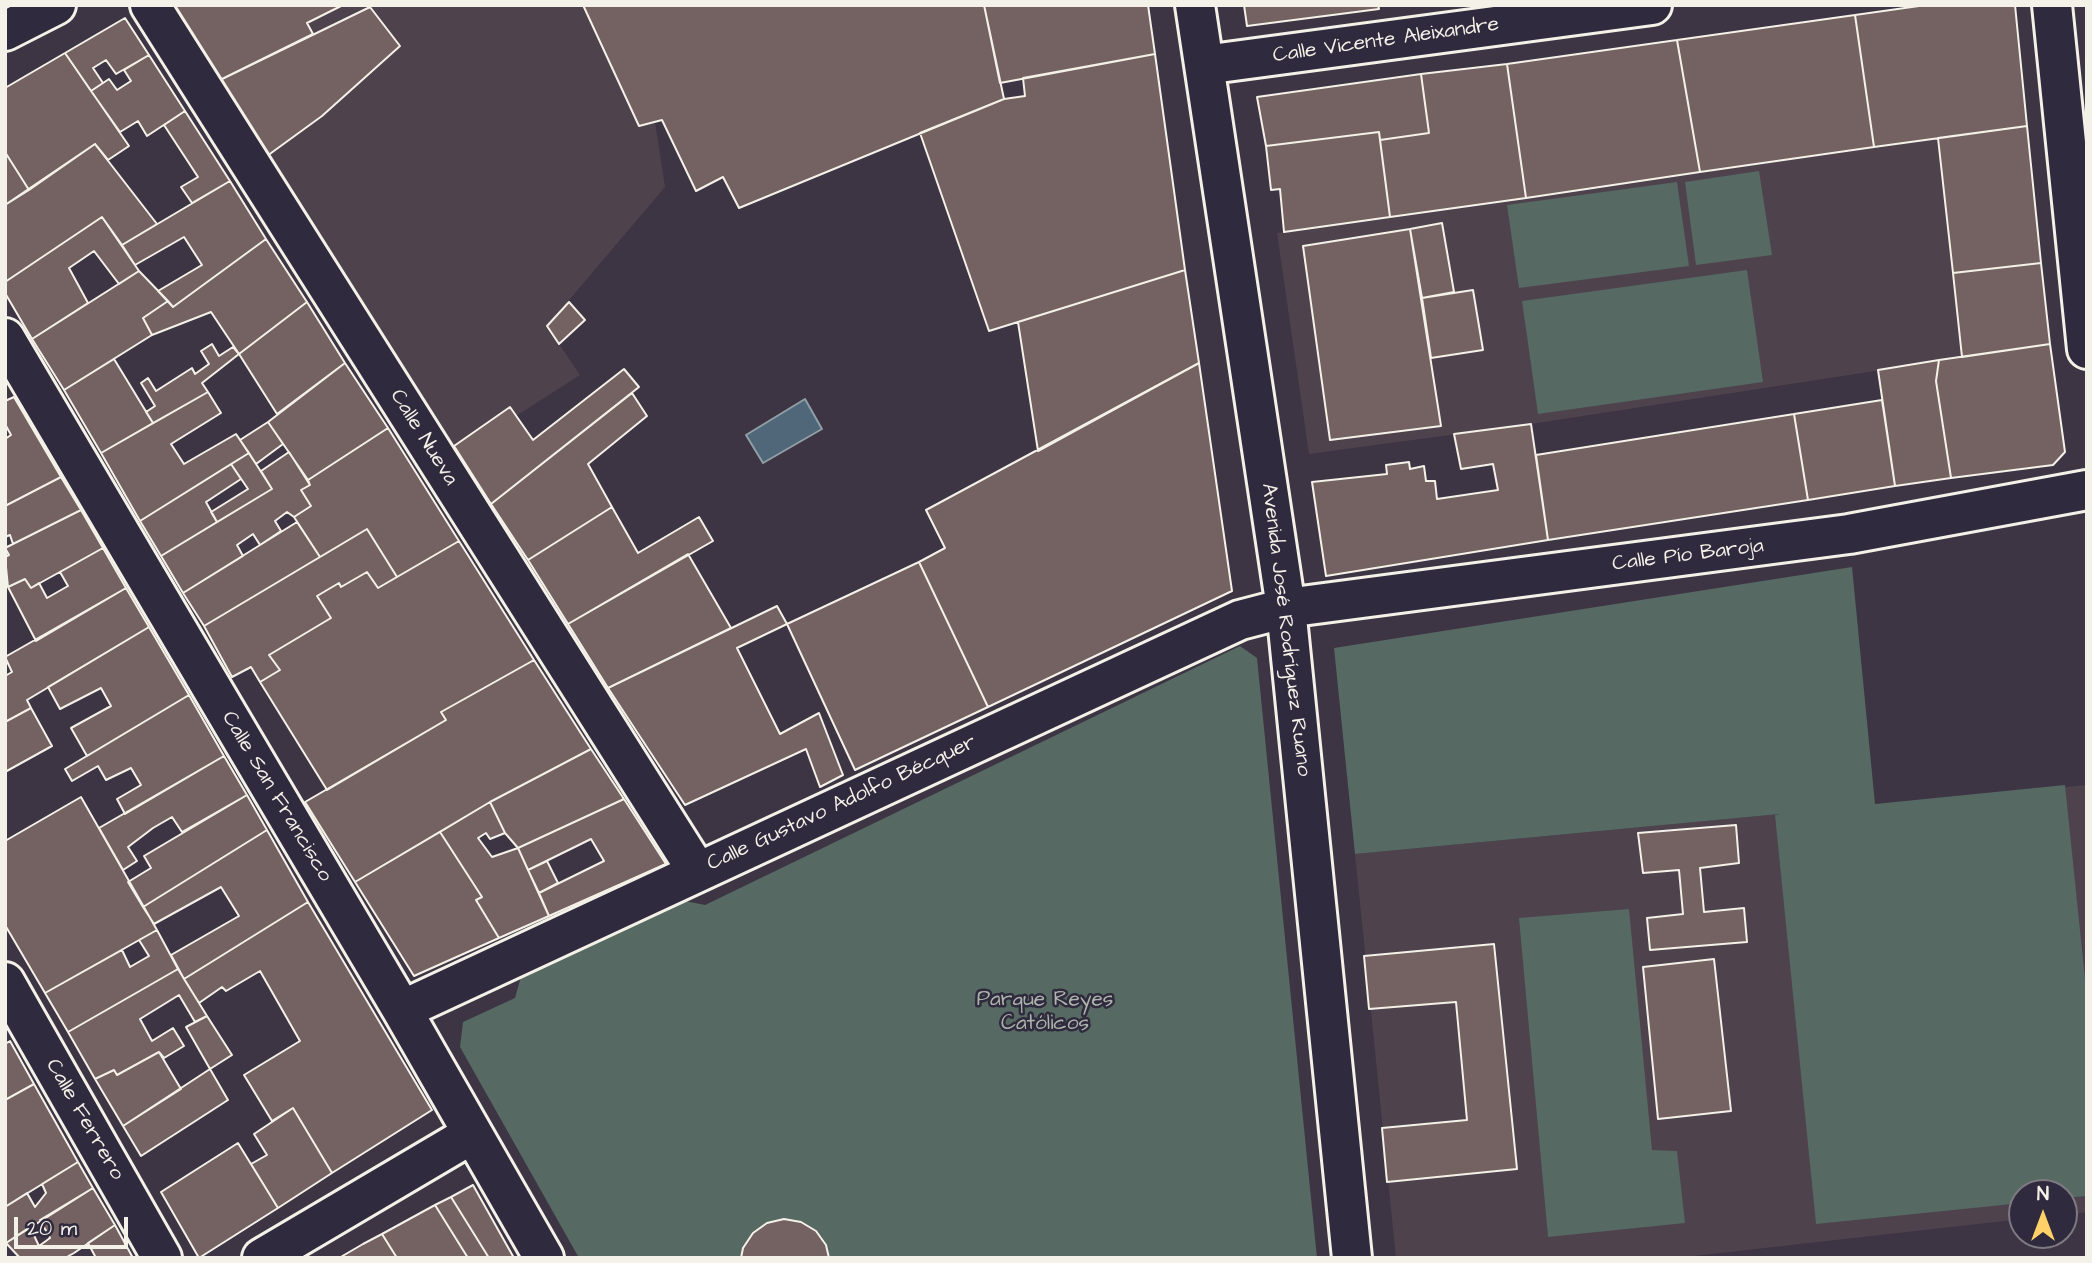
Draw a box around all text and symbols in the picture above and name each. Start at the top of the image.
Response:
street label: Calle Vicente Aleixandre [1271,13,1501,69]
street label: Calle Nueva [384,385,462,491]
street label: Avenida José Rodríguez Ruano [1255,482,1315,778]
street label: Calle Pío Baroja [1611,534,1765,578]
street label: Calle San Francisco [215,707,337,887]
street label: Calle Gustavo Adolfo Bécquer [703,730,981,878]
park label: Parque Reyes Católicos [977,988,1113,1038]
street label: Calle Ferrero [39,1055,129,1185]
north arrow [2008,1179,2078,1249]
text: N [2037,1181,2049,1208]
scale bar [18,1204,131,1248]
text: 20 m [27,1214,77,1243]

